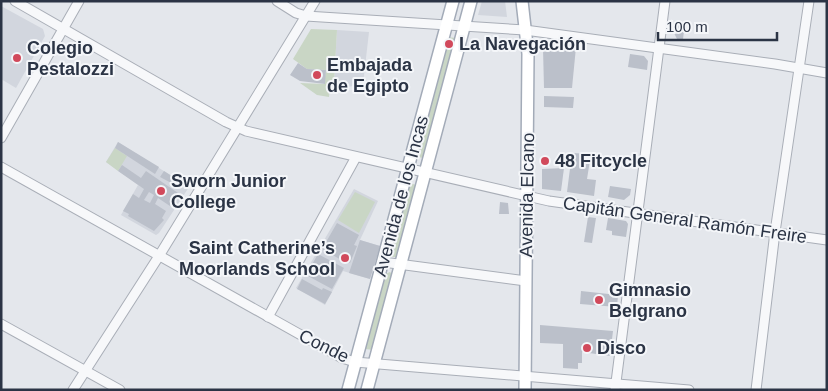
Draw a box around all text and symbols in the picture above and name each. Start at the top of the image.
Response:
scale bar [658,10,777,42]
text: 100 m [666,18,708,35]
place label: La Navegación [459,34,586,54]
place label: Colegio Pestalozzi [27,38,114,79]
marker: La Navegación [443,38,455,50]
marker: Colegio Pestalozzi [11,52,23,64]
place label: Embajada de Egipto [327,55,413,96]
marker: Embajada de Egipto [311,69,323,81]
street label: Avenida de los Incas [370,113,432,279]
street label: Avenida Elcano [516,132,538,258]
place label: 48 Fitcycle [555,151,647,171]
marker: 48 Fitcycle [539,155,551,167]
place label: Sworn Junior College [171,171,286,212]
marker: Sworn Junior College [155,185,167,197]
street label: Capitán General Ramón Freire [562,193,808,247]
place label: Saint Catherine’s Moorlands School [179,238,335,279]
marker: Saint Catherine’s Moorlands School [339,252,351,264]
place label: Gimnasio Belgrano [609,280,691,321]
marker: Gimnasio Belgrano [593,294,605,306]
street label: Conde [296,325,352,367]
place label: Disco [597,338,646,358]
marker: Disco [581,342,593,354]

